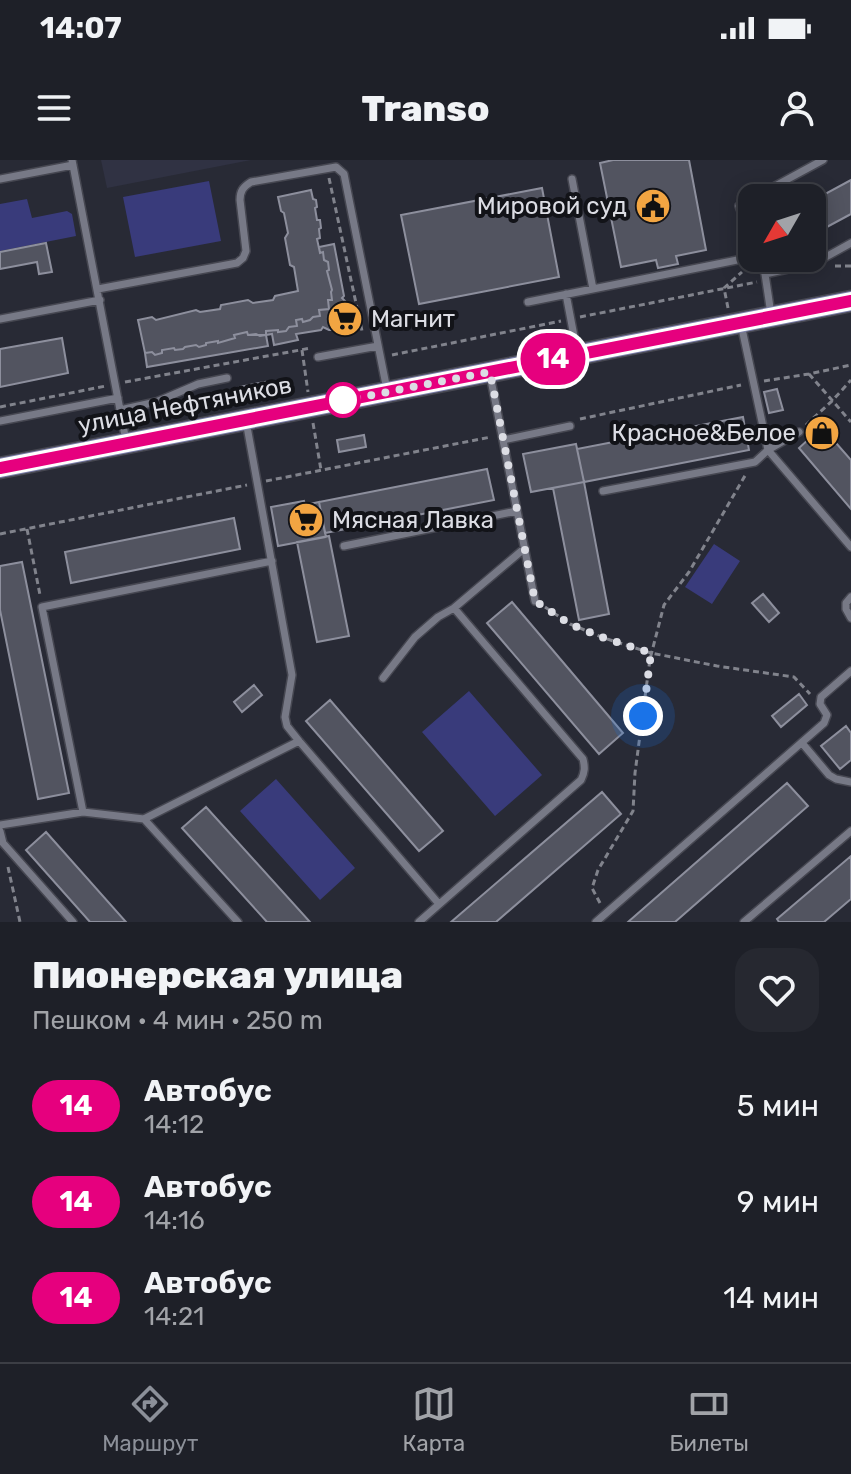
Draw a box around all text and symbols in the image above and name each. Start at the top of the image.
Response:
text: 14:07 [40,10,122,46]
icon: menu [32,86,76,130]
icon: person [775,86,819,130]
text: Transo [362,87,489,130]
north arrow [738,184,826,272]
map controls [738,184,826,272]
public building icon: Мировой суд [634,187,672,225]
place label: Мировой суд [477,192,627,220]
supermarket icon: Магнит [326,300,364,338]
place label: Магнит [371,305,455,333]
line badge: 14 [517,333,589,385]
text: 14 [536,342,570,375]
street label: улица Нефтяников [76,371,294,439]
unlabelled marker [326,383,360,417]
shop icon: Красное&Белое [803,414,841,452]
place label: Красное&Белое [612,419,796,447]
supermarket icon: Мясная Лавка [287,501,325,539]
place label: Мясная Лавка [332,506,494,534]
your location [623,696,663,736]
button: heart [735,948,819,1032]
text: Пионерская улица [32,952,403,998]
text: Пешком · 4 мин · 250 m [32,1005,323,1036]
text: Автобус [144,1073,272,1109]
text: 5 мин [737,1088,819,1124]
text: 14 [59,1089,93,1122]
text: 14:12 [144,1109,204,1140]
text: Автобус [144,1169,272,1205]
text: 9 мин [737,1184,819,1220]
text: 14 [59,1185,93,1218]
text: 14:16 [144,1205,205,1236]
text: Автобус [144,1265,272,1301]
text: 14 мин [723,1280,819,1316]
text: 14 [59,1281,93,1314]
text: 14:21 [144,1301,204,1332]
tab: Маршрут [102,1382,198,1457]
tab: Карта [402,1382,465,1457]
tab: Билеты [669,1382,749,1457]

